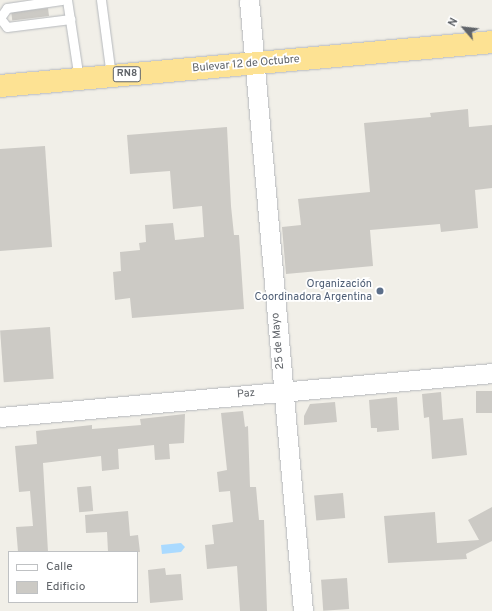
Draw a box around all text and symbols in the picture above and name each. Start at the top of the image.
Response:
north arrow [444,8,484,48]
text: N [445,16,461,29]
street label: Bulevar 12 de Octubre [192,53,300,75]
road number: RN8 [112,66,142,82]
place label: Organización Coordinadora Argentina [254,278,372,304]
marker: Organización Coordinadora Argentina [375,286,385,296]
street label: 25 de Mayo [269,312,287,370]
street label: Paz [236,387,256,401]
legend [8,551,138,603]
text: Calle [46,559,73,575]
text: Edificio [46,579,85,595]

